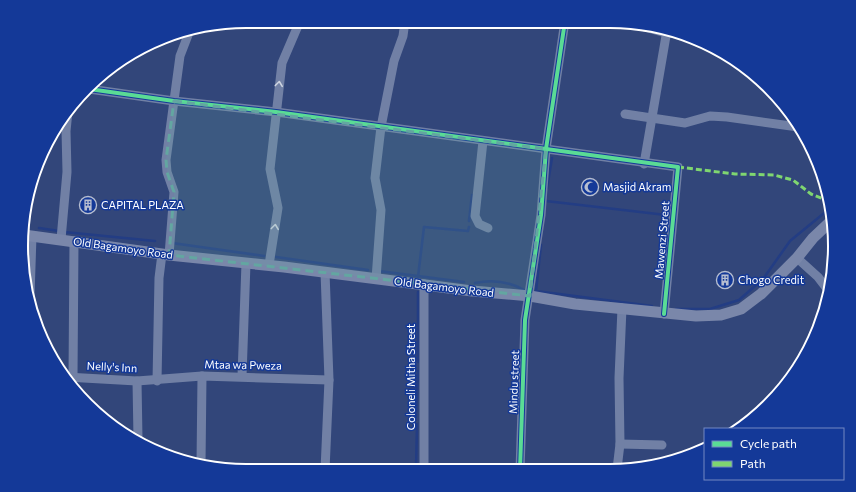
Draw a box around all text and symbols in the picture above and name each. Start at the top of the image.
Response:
one-way arrow [274,81,283,87]
mosque icon: Masjid Akram [580,177,600,197]
place label: Masjid Akram [603,180,671,193]
building icon: CAPITAL PLAZA [78,195,98,215]
place label: CAPITAL PLAZA [101,198,184,211]
street label: Mawenzi Street [652,200,671,280]
one-way arrow [271,224,280,230]
street label: Old Bagamoyo Road [72,234,174,261]
building icon: Chogo Credit [715,270,735,290]
place label: Chogo Credit [738,273,805,286]
street label: Old Bagamoyo Road [393,274,495,299]
street label: Coloneli Mitha Street [404,323,417,430]
street label: Mindu street [506,349,521,414]
street label: Mtaa wa Pweza [204,357,282,372]
street label: Nelly's Inn [87,359,138,374]
legend [704,428,844,480]
text: Cycle path [740,436,797,450]
text: Path [740,456,766,470]

